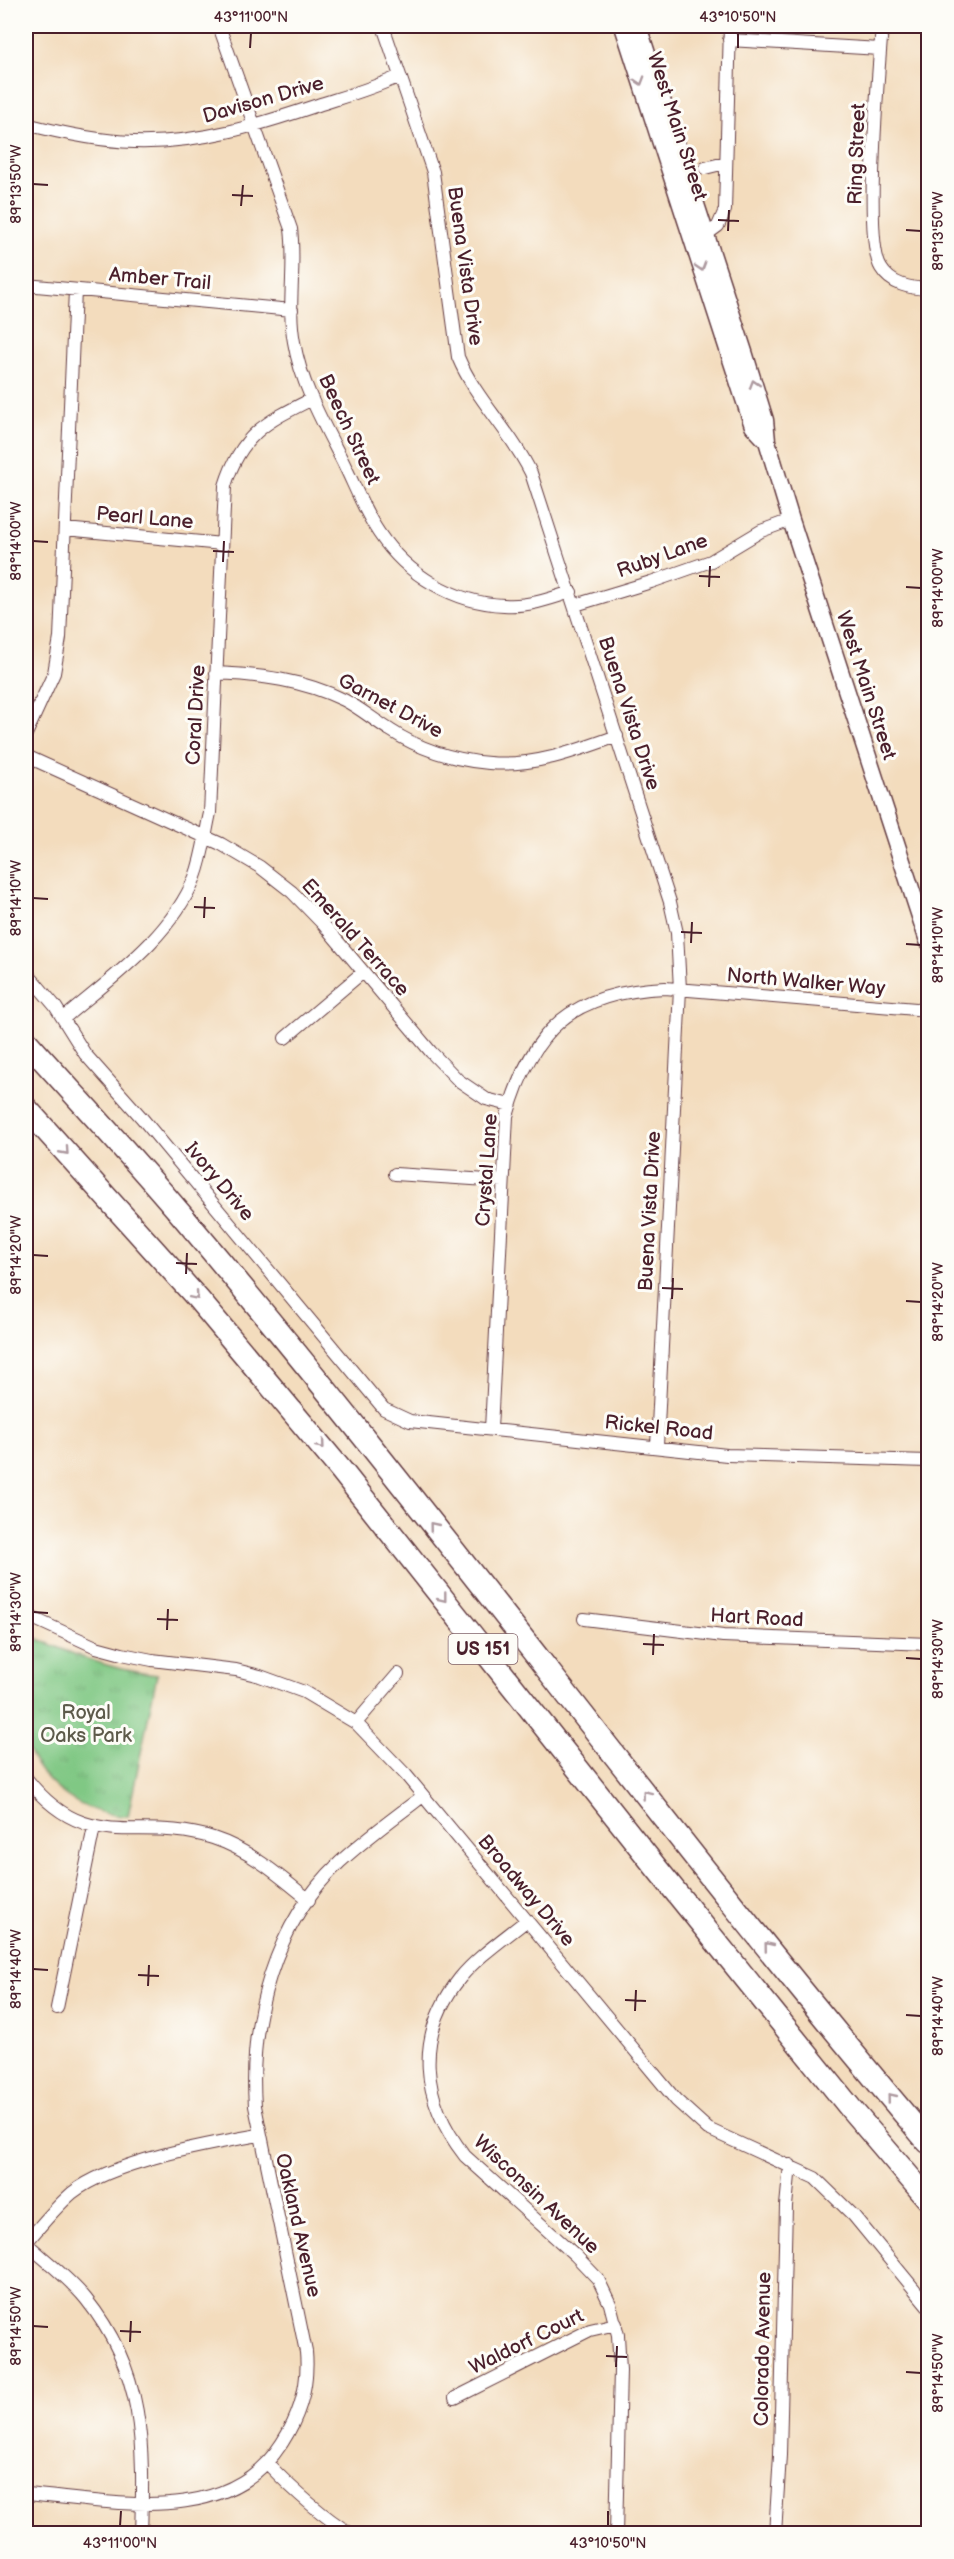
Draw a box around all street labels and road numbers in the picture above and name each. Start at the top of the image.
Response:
street label: West Main Street [642,49,712,204]
street label: Davison Drive [200,71,327,129]
street label: Ring Street [843,103,871,205]
street label: Buena Vista Drive [442,185,488,347]
street label: Amber Trail [108,263,212,295]
street label: Beech Street [313,370,385,488]
street label: Pearl Lane [95,502,195,534]
street label: Ruby Lane [614,528,711,583]
street label: West Main Street [831,608,901,763]
street label: Buena Vista Drive [593,633,665,793]
street label: Coral Drive [181,664,211,766]
street label: Garnet Drive [334,668,447,744]
street label: Emerald Terrace [296,874,414,1002]
street label: North Walker Way [726,963,886,1001]
street label: Crystal Lane [471,1113,503,1227]
street label: Buena Vista Drive [634,1130,666,1292]
street label: Ivory Drive [179,1137,259,1226]
street label: Rickel Road [603,1410,714,1446]
street label: Hart Road [710,1604,804,1632]
road number: US 151 [448,1634,518,1664]
street label: Broadway Drive [472,1830,580,1952]
street label: Wisconsin Avenue [468,2130,604,2259]
street label: Oakland Avenue [270,2151,326,2300]
street label: Colorado Avenue [750,2271,776,2427]
street label: Waldorf Court [465,2304,588,2380]

